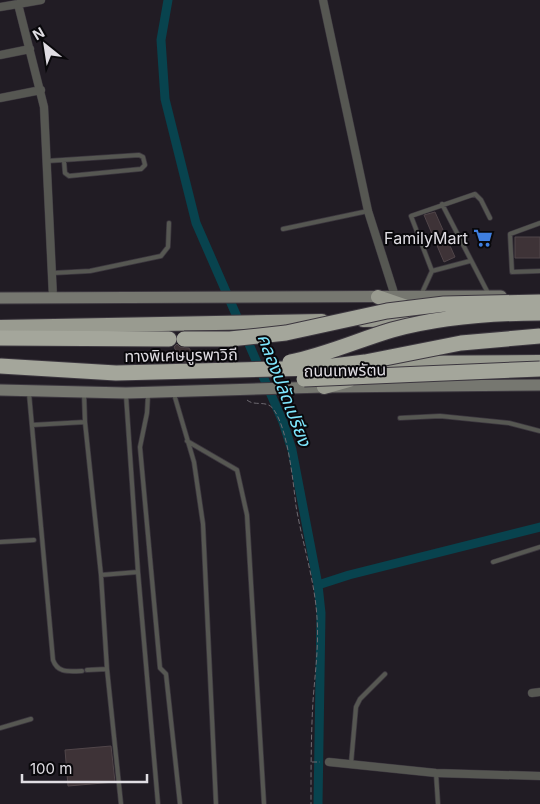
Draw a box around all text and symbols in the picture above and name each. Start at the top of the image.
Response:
north arrow [20,20,70,70]
text: N [29,23,47,43]
supermarket icon: FamilyMart [472,227,494,249]
place label: FamilyMart [384,228,468,248]
water label: คลองปลัดเปรียง [253,331,316,450]
street label: ทางพิเศษบูรพาวิถี [124,344,238,366]
street label: ถนนเทพรัตน [304,359,386,381]
scale bar [22,752,148,784]
text: 100 m [30,759,72,778]

